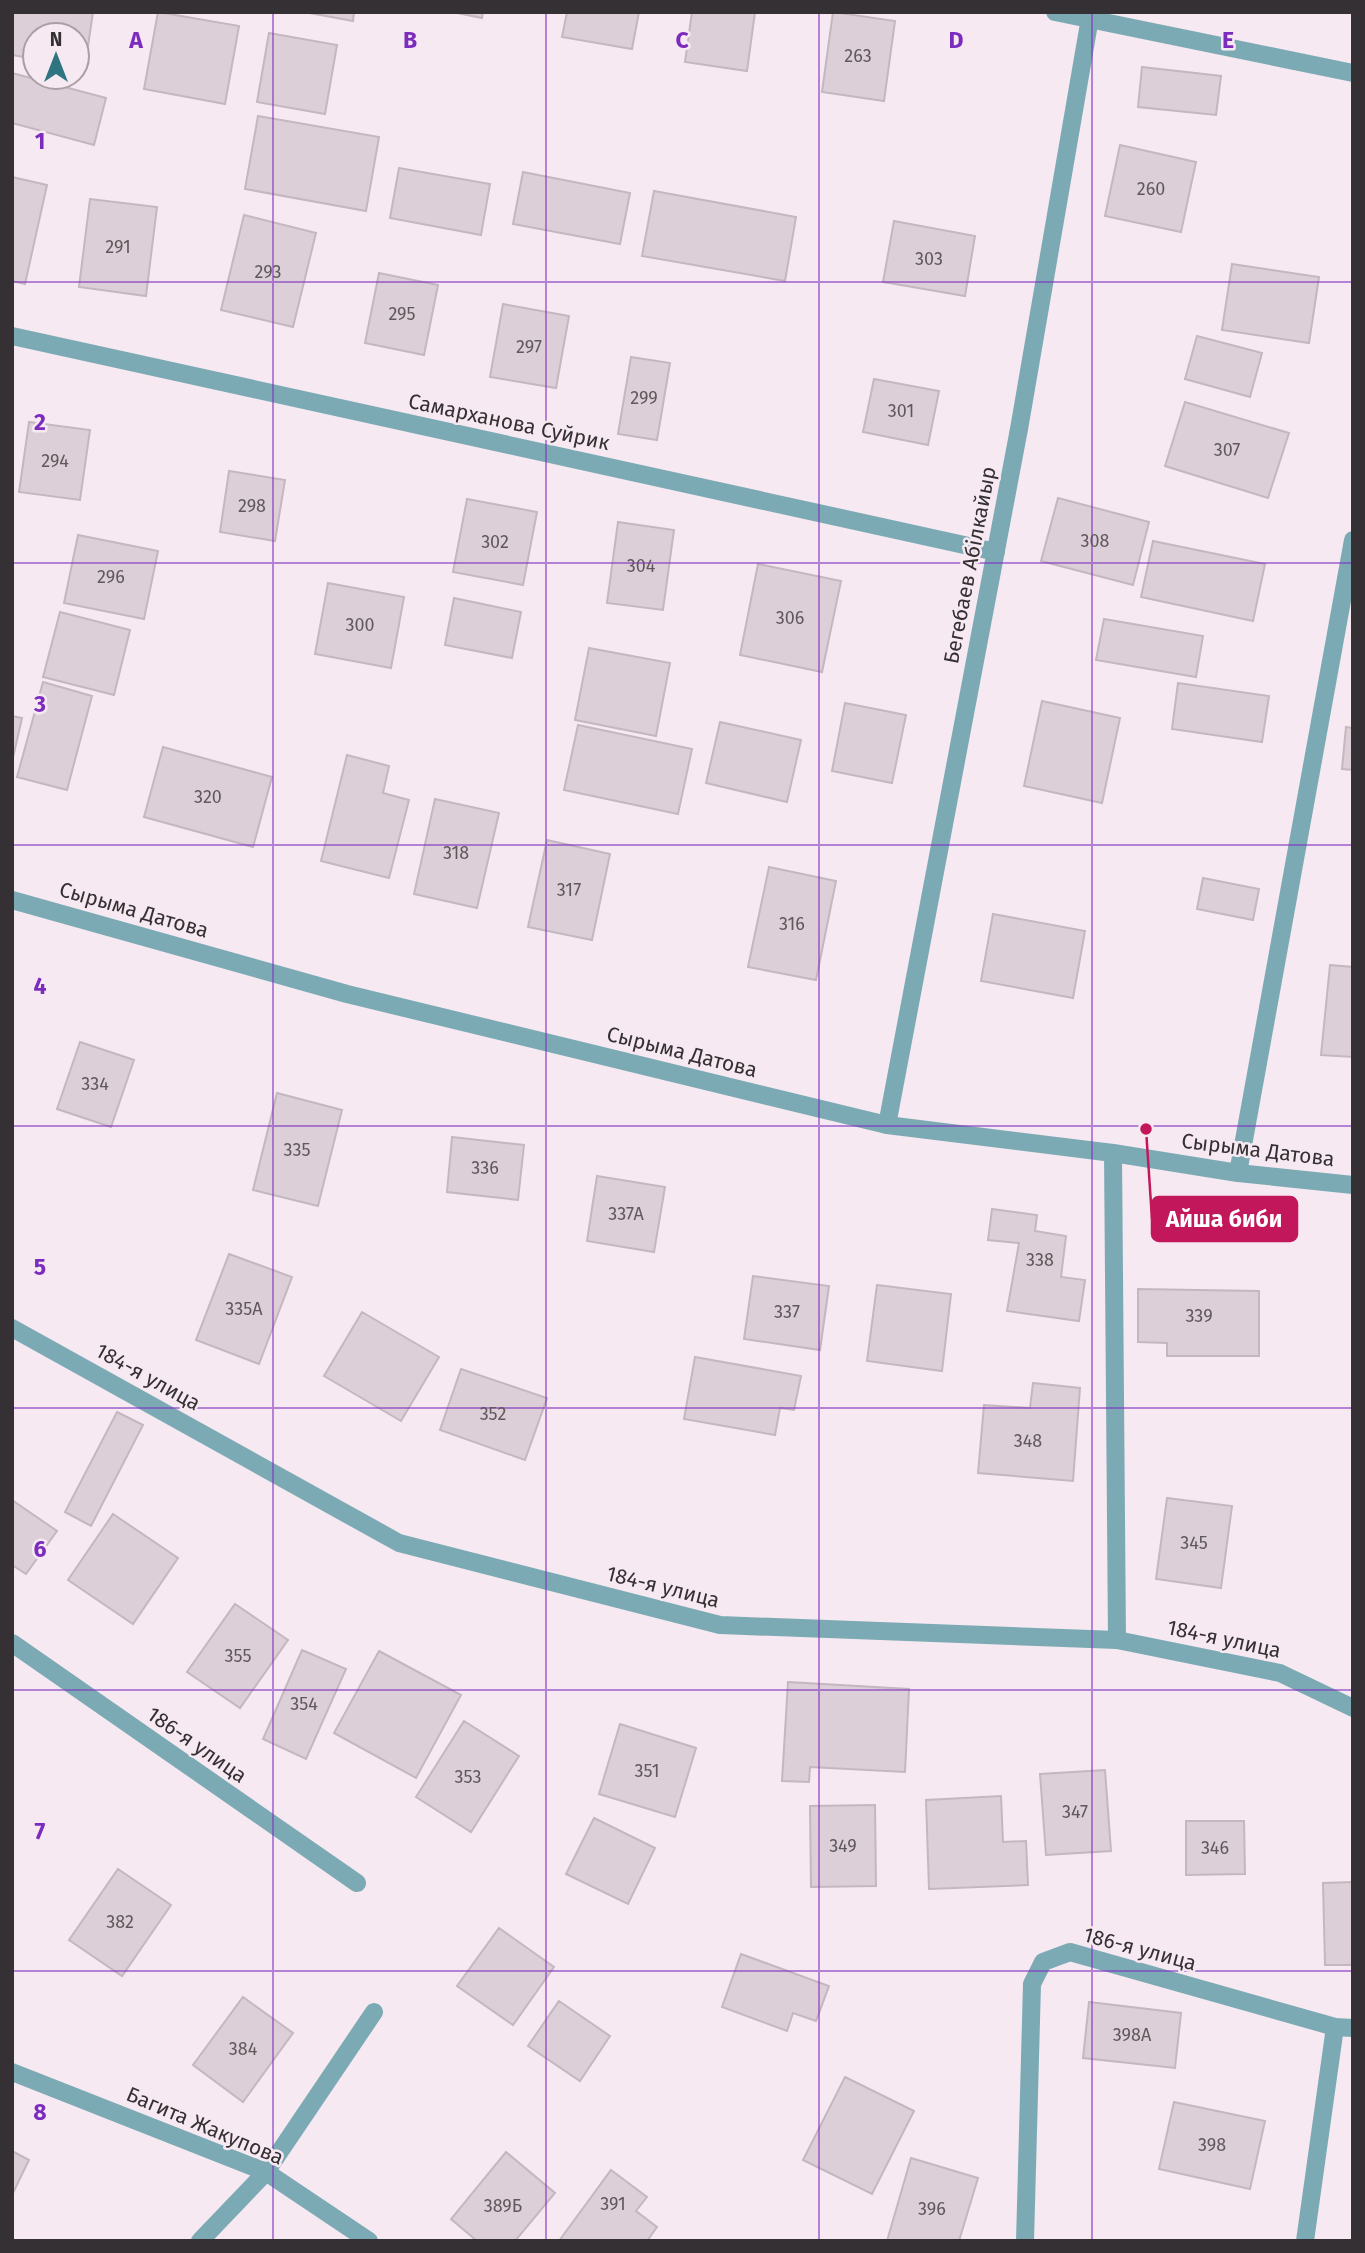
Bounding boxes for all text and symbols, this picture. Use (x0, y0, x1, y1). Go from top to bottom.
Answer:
north arrow (21, 21, 91, 91)
text: A (128, 26, 143, 54)
text: B (403, 26, 417, 54)
text: C (675, 26, 689, 54)
text: D (949, 26, 964, 54)
text: E (1222, 26, 1234, 54)
text: N (50, 28, 62, 51)
house number: 263 (844, 45, 872, 67)
text: 1 (35, 127, 45, 155)
house number: 260 (1137, 178, 1165, 200)
house number: 291 (105, 236, 131, 258)
house number: 303 (915, 248, 943, 270)
house number: 293 (255, 261, 281, 283)
house number: 295 (388, 303, 416, 325)
house number: 297 (516, 336, 542, 358)
house number: 299 (630, 387, 658, 409)
street label: Самарханова Суйрик (406, 388, 612, 456)
house number: 301 (888, 400, 914, 422)
text: 2 (34, 408, 46, 436)
house number: 307 (1214, 439, 1240, 461)
house number: 294 (41, 450, 69, 472)
street label: Бегебаев Абілкайыр (938, 464, 1002, 666)
house number: 298 (238, 495, 266, 517)
house number: 308 (1081, 530, 1110, 552)
house number: 302 (481, 531, 509, 553)
house number: 304 (627, 555, 656, 577)
house number: 296 (97, 566, 125, 588)
house number: 306 (776, 607, 804, 629)
house number: 300 (345, 614, 375, 636)
text: 3 (33, 690, 46, 718)
house number: 320 (194, 786, 222, 808)
house number: 318 (443, 842, 469, 864)
street label: Сырыма Датова (56, 876, 212, 944)
house number: 317 (557, 879, 581, 901)
house number: 316 (779, 913, 805, 935)
text: 4 (34, 972, 47, 1000)
street label: Сырыма Датова (604, 1021, 760, 1083)
house number: 334 (81, 1073, 109, 1095)
street label: Сырыма Датова (1180, 1128, 1336, 1172)
house number: 335 (284, 1139, 310, 1161)
house number: 336 (471, 1157, 499, 1179)
callout: Айша биби (1152, 1197, 1297, 1241)
house number: 337А (608, 1203, 645, 1225)
text: Айша биби (1165, 1205, 1282, 1233)
house number: 338 (1026, 1249, 1054, 1271)
text: 5 (34, 1253, 46, 1281)
house number: 335А (225, 1298, 263, 1320)
house number: 337 (774, 1301, 800, 1323)
house number: 339 (1185, 1305, 1213, 1327)
street label: 184-я улица (91, 1338, 205, 1416)
house number: 352 (480, 1403, 506, 1425)
house number: 348 (1014, 1430, 1042, 1452)
house number: 345 (1180, 1532, 1208, 1554)
text: 6 (34, 1535, 47, 1563)
street label: 184-я улица (604, 1560, 722, 1614)
street label: 184-я улица (1165, 1614, 1283, 1664)
house number: 355 (225, 1645, 251, 1667)
house number: 354 (290, 1693, 318, 1715)
street label: 186-я улица (142, 1701, 252, 1789)
house number: 351 (635, 1760, 659, 1782)
house number: 353 (455, 1766, 481, 1788)
house number: 347 (1062, 1801, 1088, 1823)
text: 7 (35, 1817, 46, 1845)
house number: 349 (829, 1835, 857, 1857)
house number: 346 (1201, 1837, 1229, 1859)
house number: 382 (106, 1911, 134, 1933)
street label: 186-я улица (1081, 1921, 1199, 1977)
house number: 398А (1113, 2024, 1152, 2046)
house number: 384 (229, 2038, 258, 2060)
street label: Багита Жакупова (122, 2081, 288, 2171)
text: 8 (33, 2098, 47, 2126)
house number: 398 (1198, 2134, 1226, 2156)
house number: 391 (600, 2193, 626, 2215)
house number: 389Б (484, 2195, 522, 2217)
house number: 396 (918, 2198, 946, 2220)

